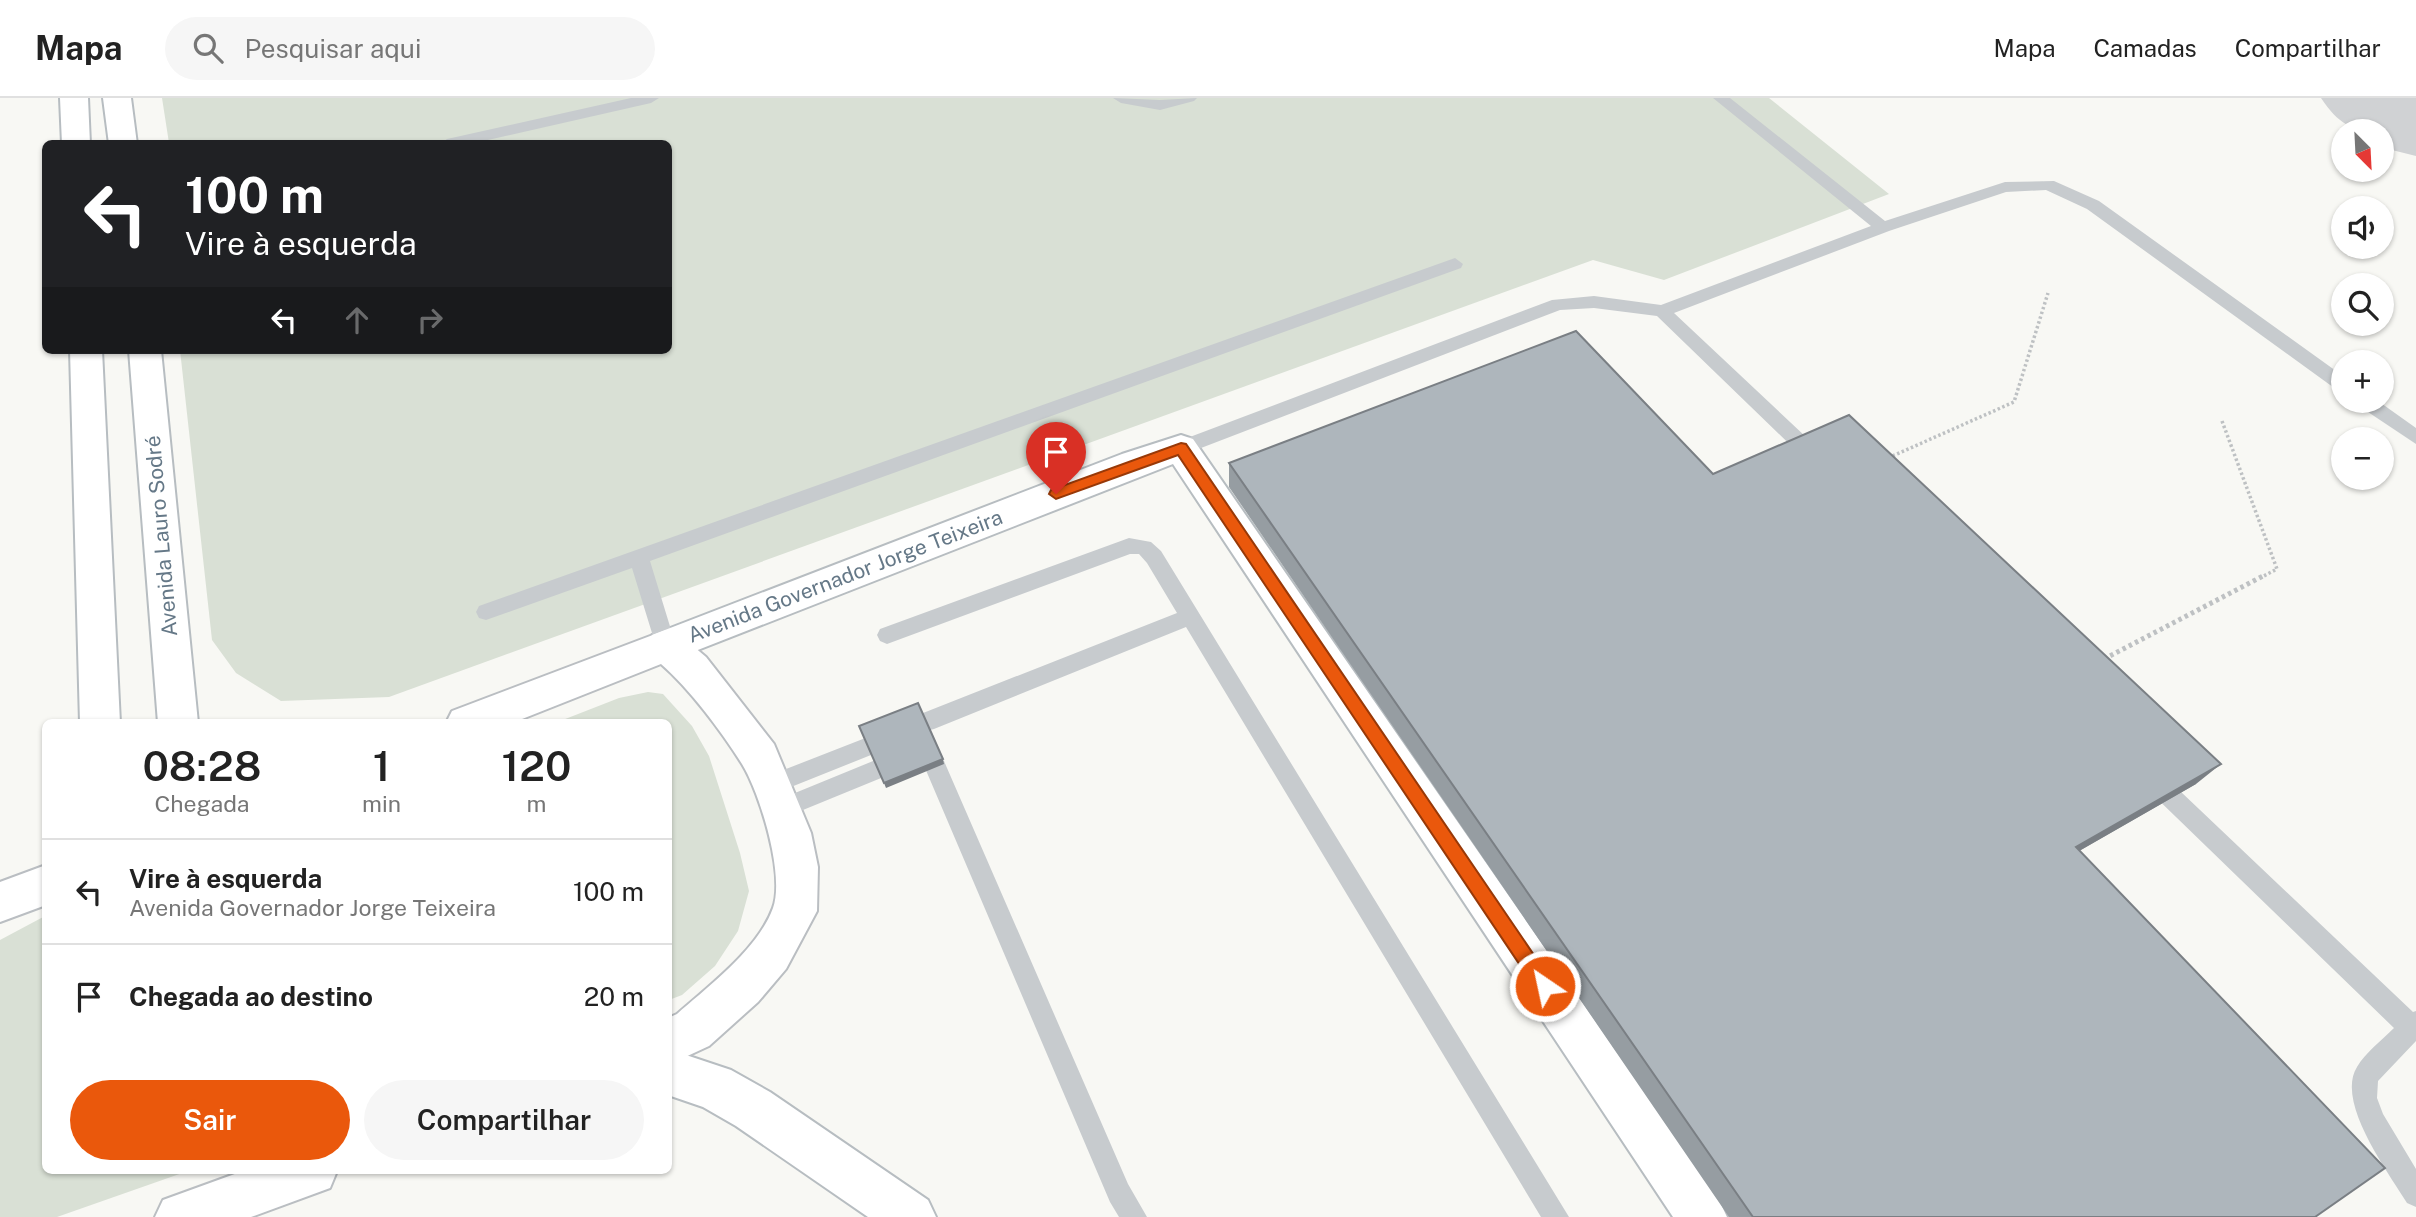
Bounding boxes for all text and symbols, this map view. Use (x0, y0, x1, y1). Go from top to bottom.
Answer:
search box (165, 17, 655, 80)
text: Mapa (35, 29, 123, 67)
icon: search (189, 29, 227, 67)
text: Pesquisar aqui (245, 33, 421, 64)
text: Mapa (1994, 34, 2055, 62)
text: Camadas (2093, 34, 2197, 62)
text: Compartilhar (2235, 34, 2381, 62)
north arrow (2331, 119, 2394, 182)
map controls (2331, 119, 2394, 490)
text: 100 m (185, 166, 324, 224)
icon: left (70, 168, 161, 259)
button: sound (2331, 196, 2394, 259)
text: Vire à esquerda (185, 225, 417, 262)
button: search (2331, 273, 2394, 336)
icon: left (265, 301, 303, 339)
icon: ahead (338, 301, 376, 339)
icon: right (411, 301, 449, 339)
button: + (2331, 350, 2394, 413)
pin (1026, 422, 1086, 494)
button: − (2331, 427, 2394, 490)
icon: arrive (1037, 433, 1075, 471)
street label: Avenida Lauro Sodré (140, 434, 182, 638)
street label: Avenida Governador Jorge Teixeira (684, 504, 1006, 648)
text: 08:28 (143, 741, 261, 790)
text: 1 (373, 741, 390, 790)
text: 120 (502, 741, 571, 790)
text: Chegada (154, 790, 250, 817)
text: min (362, 790, 401, 817)
text: m (527, 790, 546, 817)
text: Vire à esquerda (129, 863, 322, 894)
icon: left (70, 873, 108, 911)
text: 100 m (573, 876, 644, 907)
text: Avenida Governador Jorge Teixeira (129, 894, 496, 921)
position arrow (1508, 949, 1582, 1023)
icon: arrive (70, 978, 108, 1016)
text: Chegada ao destino (129, 981, 373, 1012)
text: 20 m (584, 981, 644, 1012)
button: Sair (70, 1080, 350, 1160)
button: Compartilhar (364, 1080, 644, 1160)

